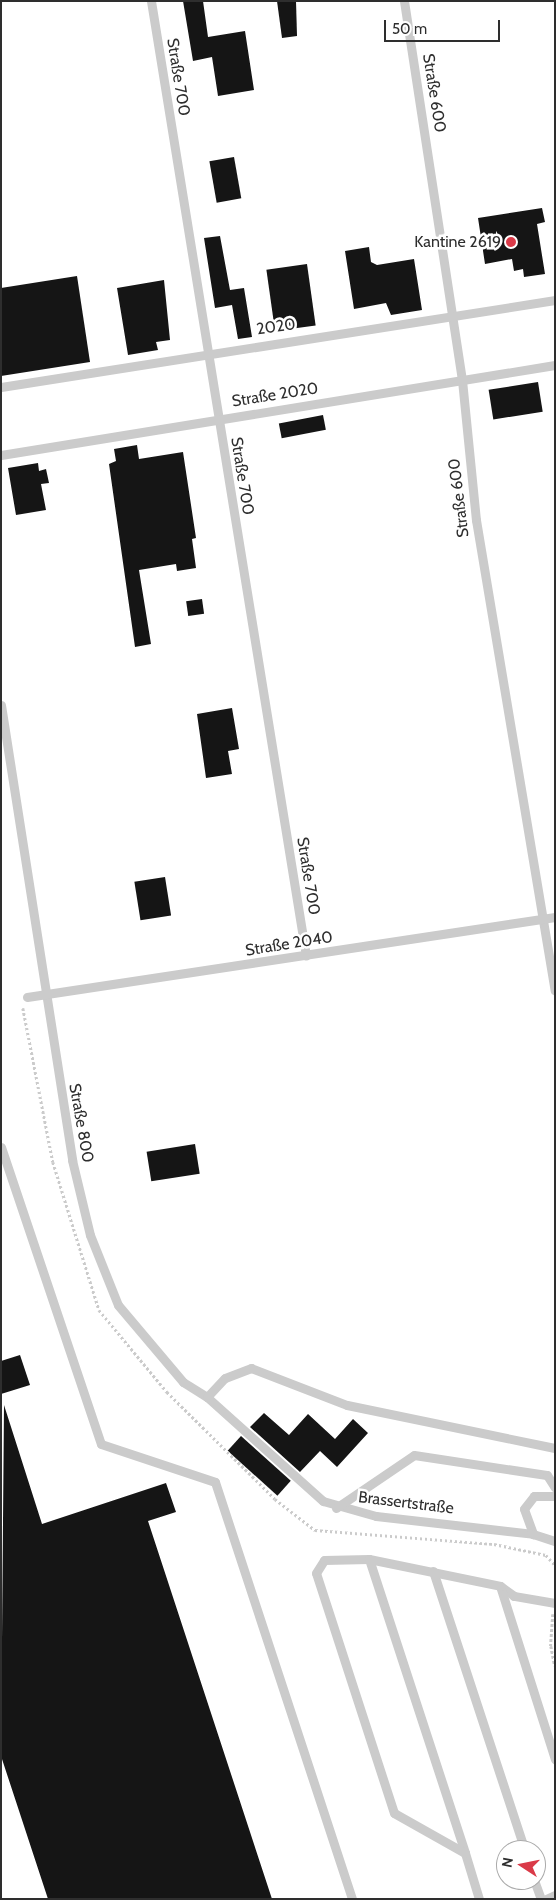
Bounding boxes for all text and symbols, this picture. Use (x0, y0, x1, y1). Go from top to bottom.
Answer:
scale bar (386, 10, 502, 42)
text: 50 m (392, 20, 427, 38)
street label: Straße 700 (162, 37, 194, 117)
street label: Straße 600 (418, 52, 450, 134)
place label: Kantine 2619 (414, 232, 501, 252)
marker: Kantine 2619 (505, 236, 517, 248)
street label: 2020 (255, 315, 297, 339)
street label: Straße 2020 (230, 379, 320, 411)
street label: Straße 700 (226, 436, 258, 516)
street label: Straße 600 (445, 457, 473, 539)
street label: Straße 700 (292, 836, 324, 916)
street label: Straße 2040 (244, 928, 334, 960)
street label: Straße 800 (65, 1082, 97, 1164)
street label: Brassertstraße (357, 1488, 455, 1518)
north arrow (496, 1840, 546, 1890)
text: N (497, 1856, 517, 1869)

